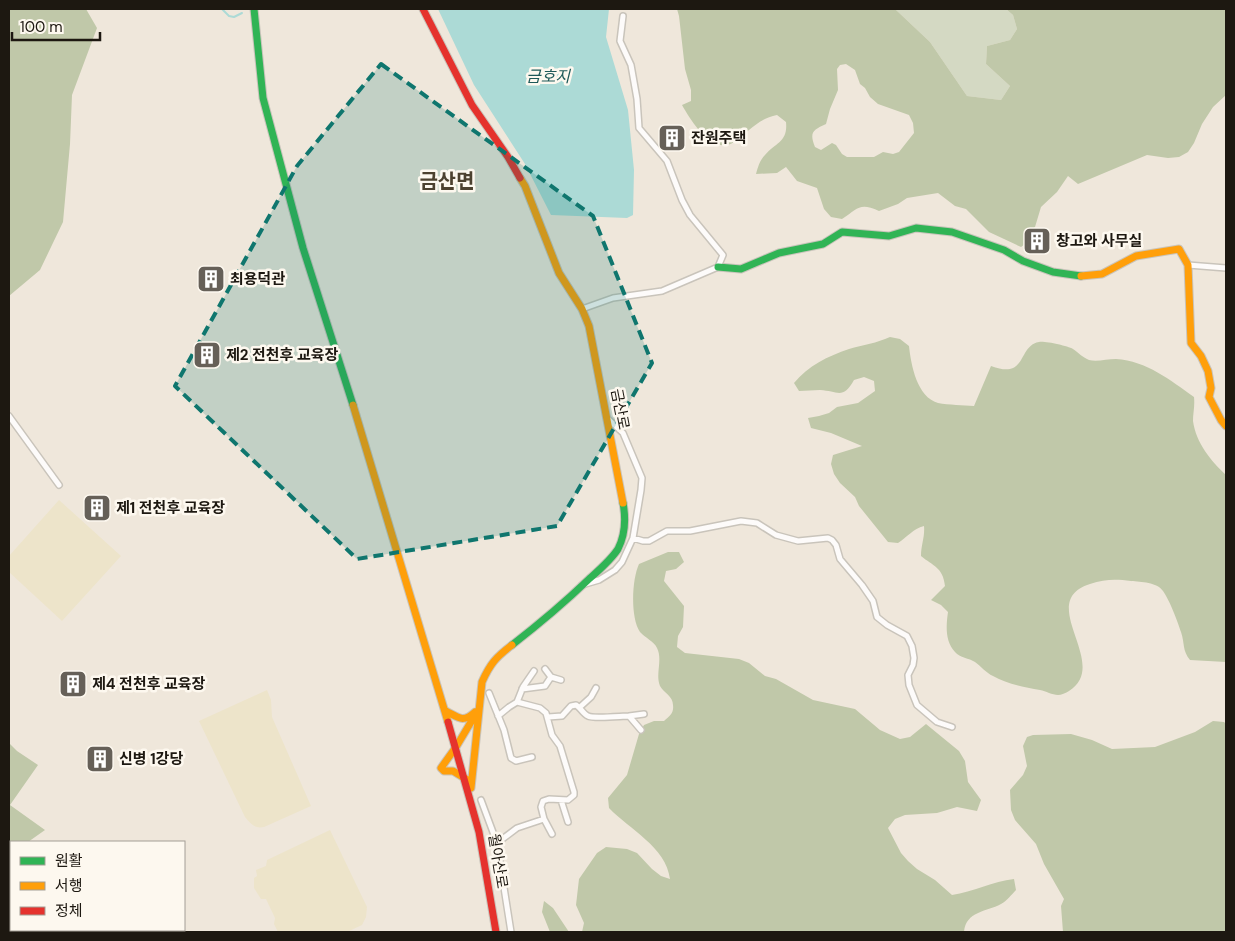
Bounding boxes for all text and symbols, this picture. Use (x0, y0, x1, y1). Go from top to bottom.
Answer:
scale bar (12, 10, 100, 42)
text: 100 m (20, 17, 63, 37)
water label: 금호지 (526, 66, 571, 87)
building icon: 잔원주택 (657, 123, 687, 153)
place label: 잔원주택 (691, 128, 746, 148)
district label: 금산면 (419, 168, 475, 194)
building icon: 창고와 사무실 (1022, 226, 1052, 256)
place label: 창고와 사무실 (1056, 231, 1142, 251)
building icon: 최용덕관 (196, 264, 226, 294)
place label: 최용덕관 (230, 269, 285, 289)
building icon: 제2 전천후 교육장 (192, 340, 222, 370)
place label: 제2 전천후 교육장 (226, 345, 339, 365)
street label: 금산로 (606, 387, 634, 431)
building icon: 제1 전천후 교육장 (82, 493, 112, 523)
place label: 제1 전천후 교육장 (116, 498, 225, 518)
building icon: 제4 전천후 교육장 (58, 669, 88, 699)
place label: 제4 전천후 교육장 (92, 674, 206, 694)
building icon: 신병 1강당 (85, 744, 115, 774)
place label: 신병 1강당 (119, 749, 183, 769)
street label: 월아산로 (484, 832, 512, 890)
legend (10, 841, 185, 931)
text: 원활 (55, 851, 83, 871)
text: 서행 (55, 876, 83, 896)
text: 정체 (55, 901, 83, 921)

